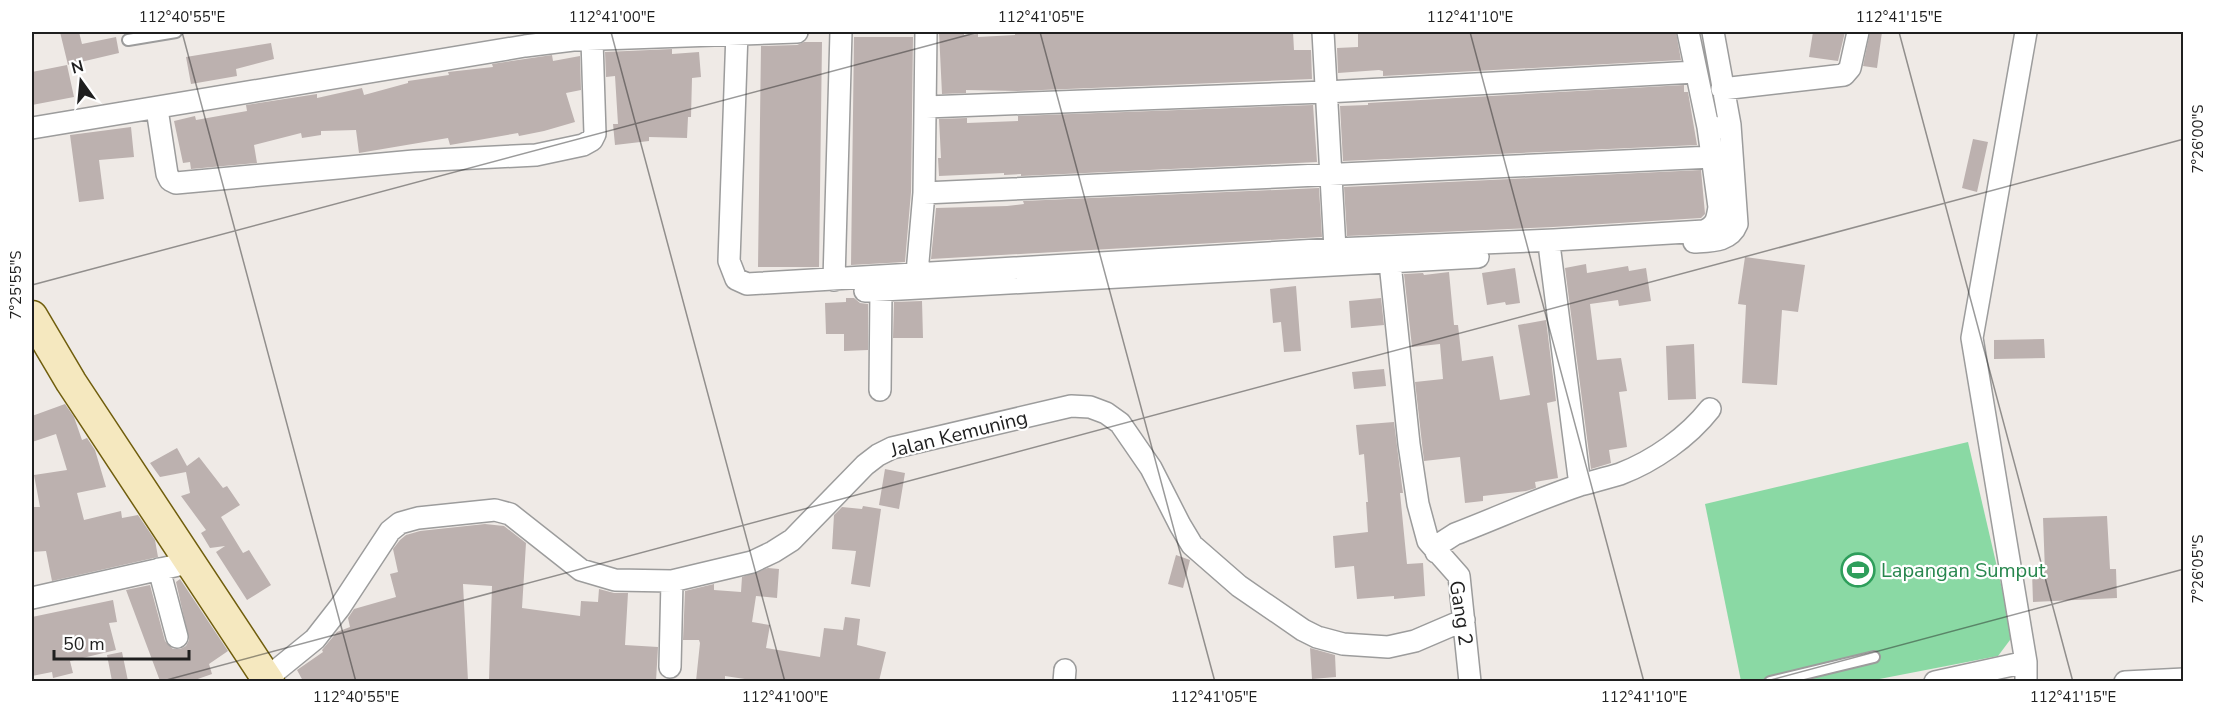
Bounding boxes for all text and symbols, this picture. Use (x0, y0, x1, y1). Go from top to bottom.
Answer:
text: 112°40'55"E (139, 7, 225, 27)
text: 112°41'00"E (569, 7, 655, 27)
text: 112°41'05"E (998, 7, 1084, 27)
text: 112°41'10"E (1427, 7, 1513, 27)
text: 112°41'15"E (1856, 7, 1942, 27)
north arrow (51, 51, 111, 111)
text: N (69, 55, 86, 80)
text: 7°26'00"S (2188, 105, 2208, 173)
text: 7°25'55"S (6, 251, 26, 319)
street label: Jalan Kemuning (887, 404, 1030, 464)
text: 7°26'05"S (2188, 535, 2208, 603)
sports icon: Lapangan Sumput (1840, 552, 1876, 588)
place label: Lapangan Sumput (1881, 557, 2046, 584)
street label: Gang 2 (1443, 579, 1479, 647)
scale bar (54, 623, 189, 661)
text: 50 m (63, 632, 105, 656)
text: 112°40'55"E (313, 687, 399, 707)
text: 112°41'00"E (742, 687, 828, 707)
text: 112°41'05"E (1171, 687, 1257, 707)
text: 112°41'10"E (1601, 687, 1687, 707)
text: 112°41'15"E (2030, 687, 2116, 707)

